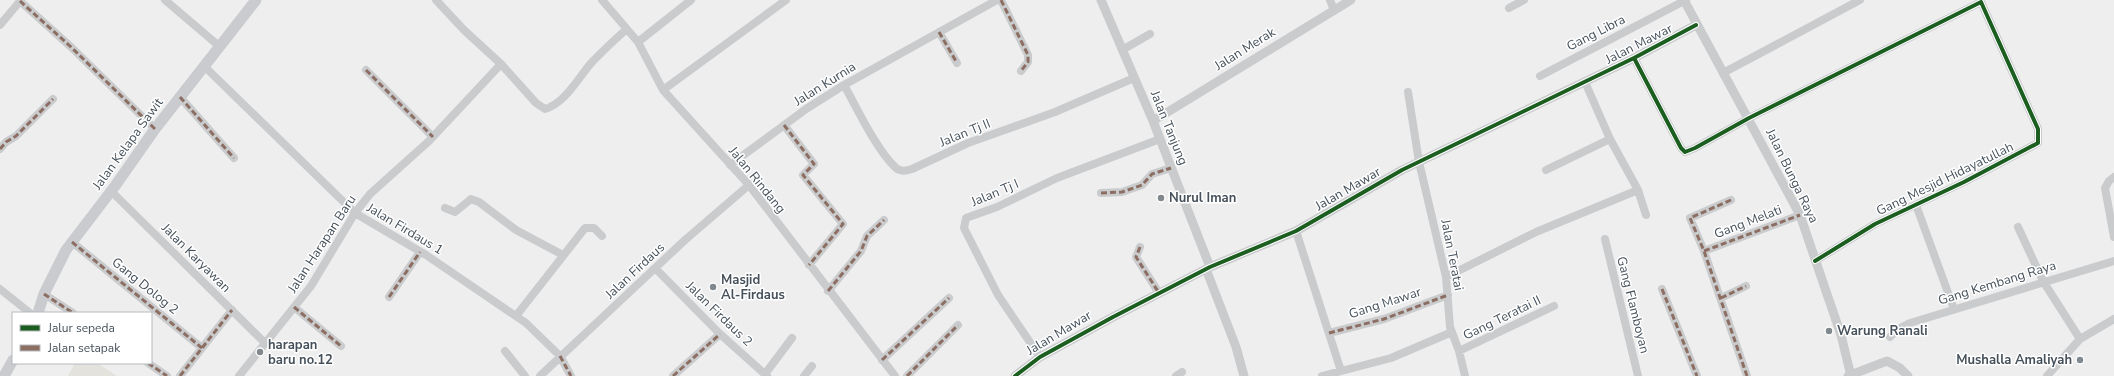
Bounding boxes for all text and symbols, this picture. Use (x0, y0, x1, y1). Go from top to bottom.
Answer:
street label: Gang Libra (1563, 10, 1629, 56)
street label: Jalan Mawar (1602, 19, 1676, 69)
street label: Jalan Merak (1210, 23, 1279, 75)
street label: Jalan Kurnia (790, 58, 859, 111)
street label: Jalan Tanjung (1145, 87, 1192, 168)
street label: Jalan Kelapa Sawit (88, 94, 168, 194)
street label: Jalan Tj II (936, 115, 993, 152)
street label: Jalan Bunga Raya (1761, 125, 1823, 226)
street label: Gang Mesjid Hidayatullah (1873, 138, 2017, 220)
street label: Jalan Rindang (724, 142, 790, 217)
street label: Jalan Mawar (1311, 163, 1384, 216)
street label: Jalan Tj I (967, 175, 1022, 211)
place label: Nurul Iman (1169, 189, 1236, 207)
street label: Jalan Harapan Baru (283, 191, 360, 297)
marker: Nurul Iman (1156, 193, 1166, 203)
street label: Jalan Firdaus 1 (362, 199, 447, 259)
street label: Gang Melati (1712, 201, 1784, 243)
street label: Jalan Teratai (1436, 217, 1468, 292)
street label: Jalan Karyawan (157, 219, 235, 297)
street label: Jalan Firdaus (601, 239, 669, 304)
street label: Gang Dolog 2 (108, 253, 182, 319)
street label: Gang Flamboyan (1612, 255, 1654, 355)
street label: Gang Kembang Raya (1936, 256, 2058, 310)
place label: Masjid Al-Firdaus (721, 271, 785, 304)
street label: Jalan Firdaus 2 (681, 277, 756, 350)
marker: Masjid Al-Firdaus (708, 282, 718, 292)
street label: Gang Mawar (1347, 283, 1424, 323)
street label: Gang Teratai II (1460, 291, 1544, 345)
street label: Jalan Mawar (1022, 306, 1095, 360)
legend (12, 312, 152, 364)
text: Jalur sepeda (47, 320, 115, 336)
place label: Warung Ranali (1837, 322, 1928, 340)
marker: Warung Ranali (1824, 326, 1834, 336)
place label: harapan baru no.12 (268, 336, 333, 369)
text: Jalan setapak (47, 340, 121, 356)
marker: harapan baru no.12 (255, 347, 265, 357)
place label: Mushalla Amaliyah (1956, 351, 2072, 369)
marker: Mushalla Amaliyah (2075, 355, 2085, 365)

